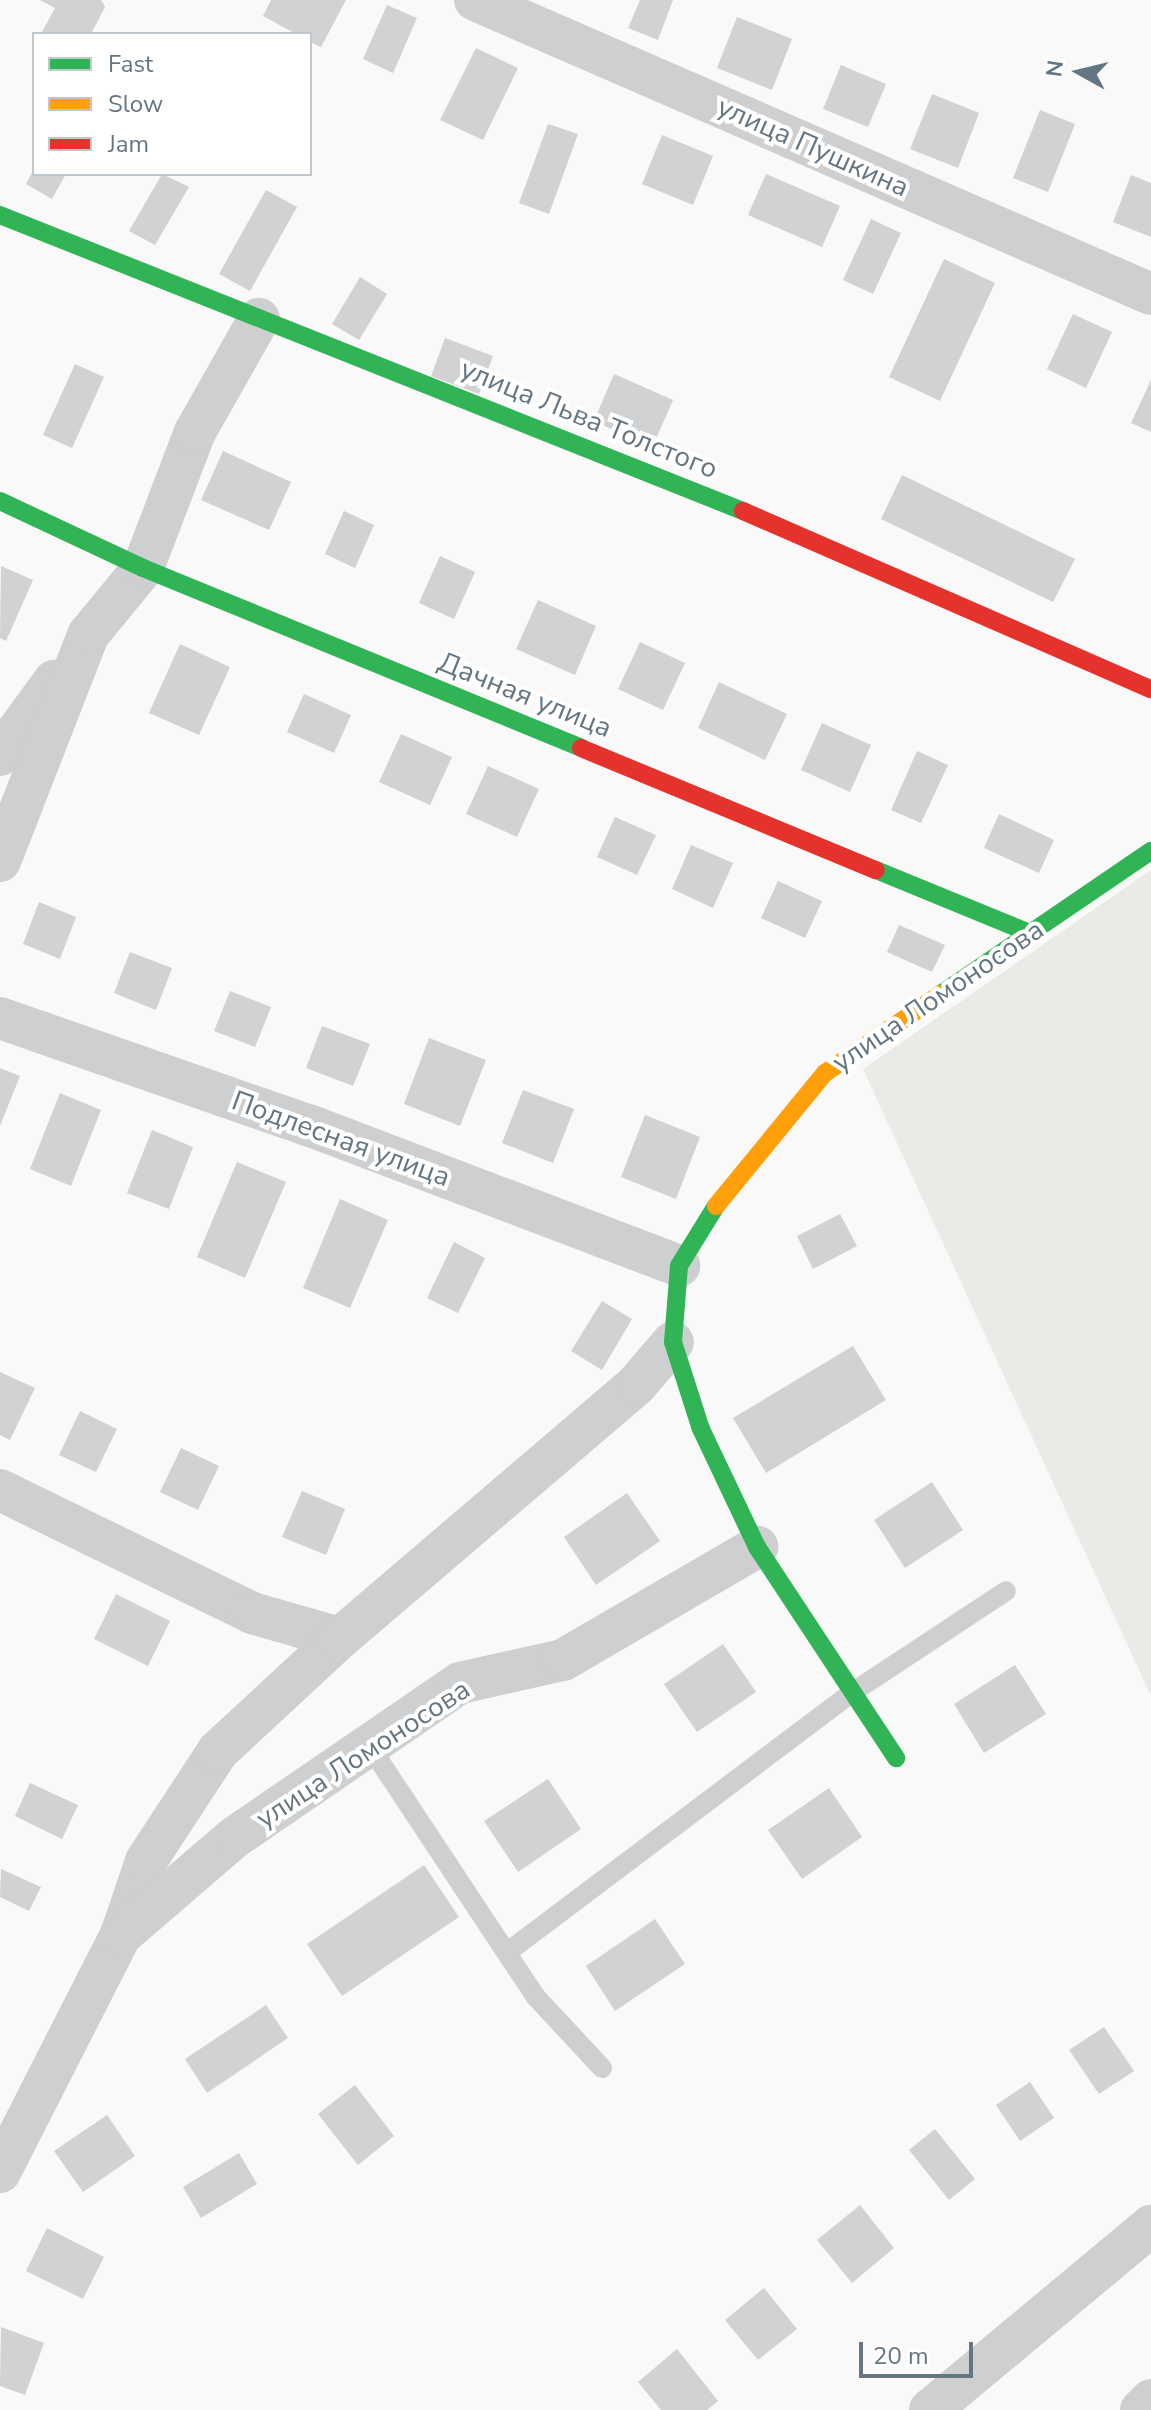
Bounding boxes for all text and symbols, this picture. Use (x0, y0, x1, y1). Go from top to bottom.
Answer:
legend (32, 32, 312, 176)
north arrow (1039, 32, 1119, 112)
text: Fast (108, 48, 153, 80)
text: N (1039, 58, 1071, 79)
text: Slow (108, 88, 163, 120)
street label: улица Пушкина (712, 90, 914, 204)
text: Jam (108, 128, 149, 160)
street label: улица Льва Толстого (455, 352, 723, 486)
street label: Дачная улица (433, 645, 617, 745)
street label: улица Ломоносова (826, 913, 1050, 1079)
street label: Подлесная улица (227, 1084, 455, 1194)
street label: улица Ломоносова (250, 1672, 476, 1836)
scale bar (863, 2326, 977, 2376)
text: 20 m (873, 2340, 929, 2372)

